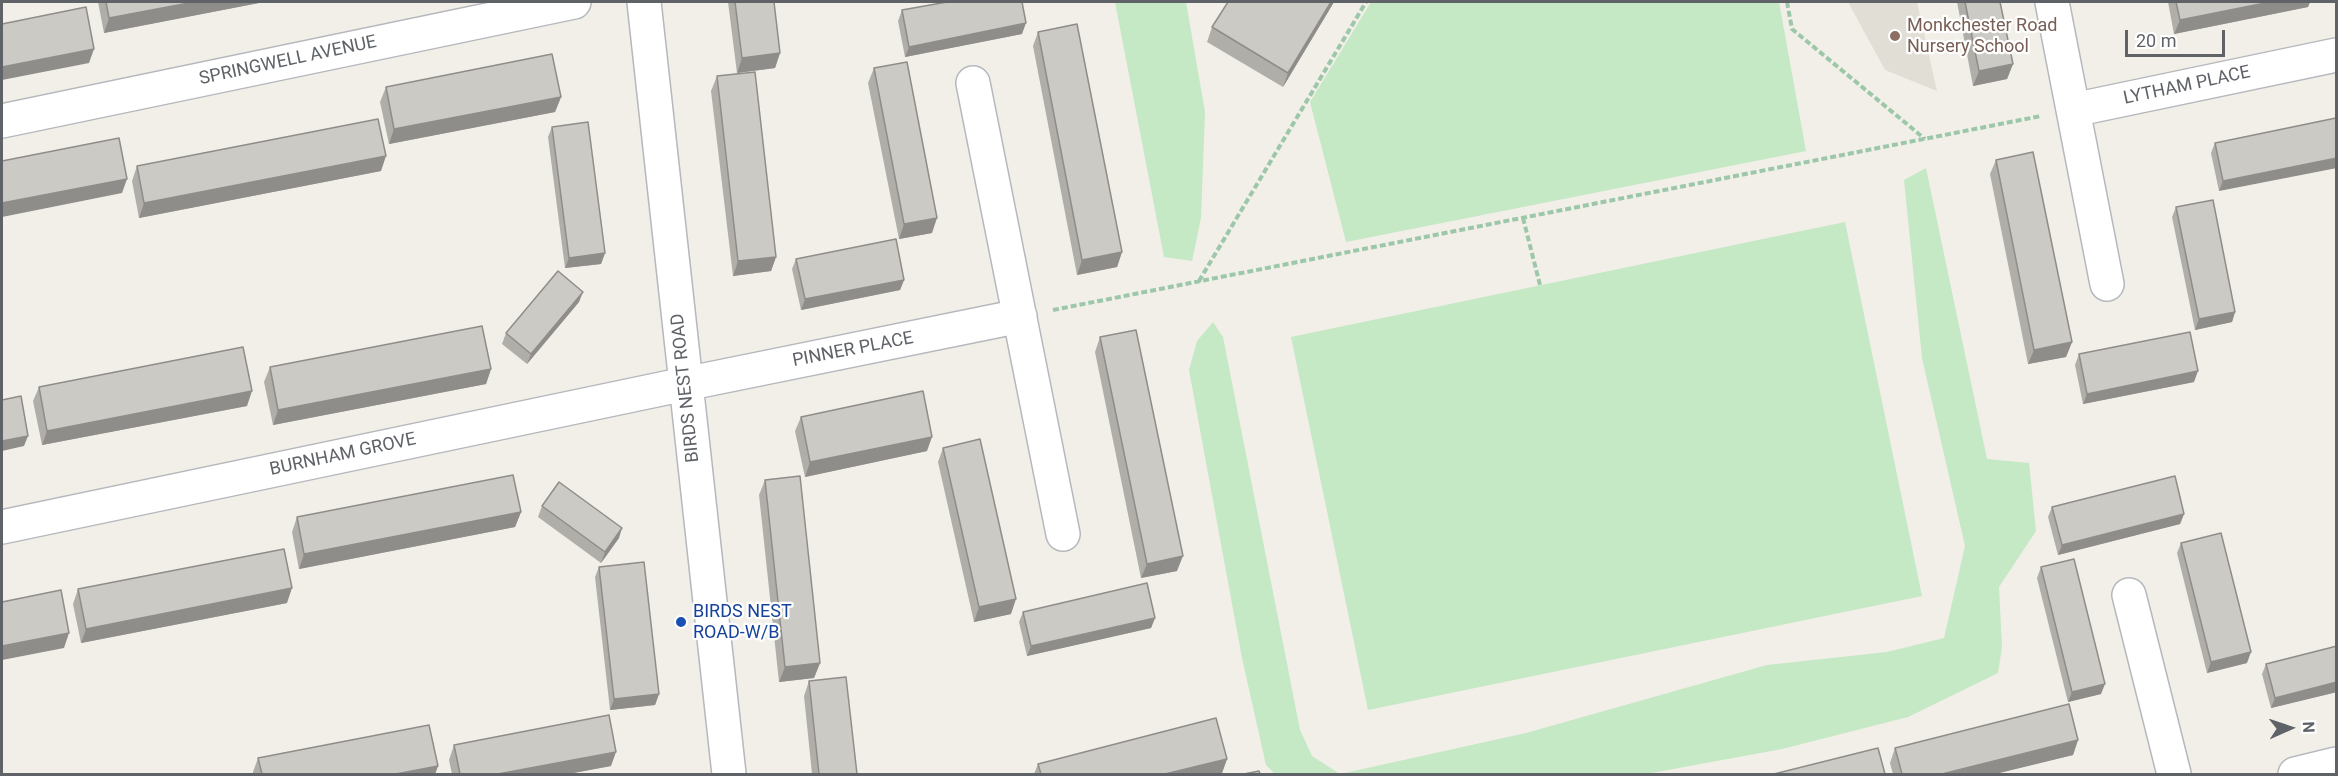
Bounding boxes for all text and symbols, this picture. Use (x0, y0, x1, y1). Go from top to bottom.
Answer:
place label: Monkchester Road Nursery School (1907, 15, 2057, 57)
scale bar (2128, 18, 2228, 56)
marker: Monkchester Road Nursery School (1888, 29, 1902, 43)
text: 20 m (2136, 30, 2176, 51)
street label: SPRINGWELL AVENUE (197, 32, 379, 90)
street label: LYTHAM PLACE (2122, 62, 2252, 110)
street label: BIRDS NEST ROAD (667, 312, 705, 464)
street label: PINNER PLACE (791, 328, 915, 372)
street label: BURNHAM GROVE (268, 429, 418, 481)
place label: BIRDS NEST ROAD-W/B (693, 601, 792, 644)
marker: BIRDS NEST ROAD-W/B (674, 615, 688, 629)
north arrow (2260, 698, 2320, 758)
text: N (2299, 721, 2318, 733)

